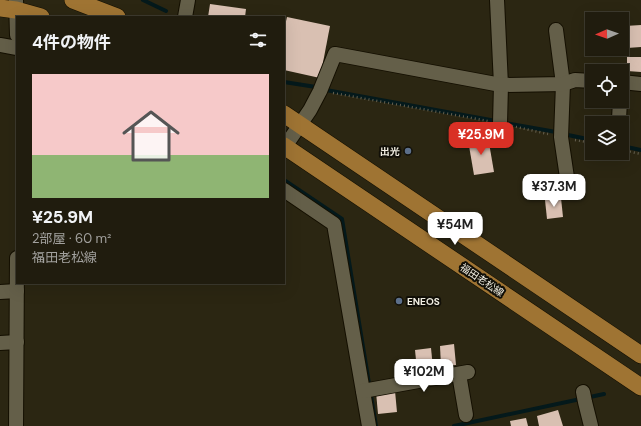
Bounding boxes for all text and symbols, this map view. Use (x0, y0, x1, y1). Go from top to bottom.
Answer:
north arrow (585, 12, 629, 56)
map controls (585, 12, 629, 160)
icon: filters (247, 29, 269, 51)
text: 4件の物件 (32, 31, 111, 53)
button: locate (585, 64, 629, 108)
icon: home (115, 100, 187, 172)
button: layers (585, 116, 629, 160)
pin: ¥25.9M (448, 122, 514, 156)
text: ¥25.9M (458, 126, 504, 143)
place label: 出光 (380, 145, 400, 158)
marker: 出光 (403, 146, 413, 156)
pin: ¥37.3M (521, 174, 587, 208)
text: ¥37.3M (531, 178, 577, 195)
text: ¥25.9M (32, 206, 93, 228)
pin: ¥54M (431, 212, 479, 246)
text: ¥54M (437, 216, 473, 233)
text: 2部屋 · 60 m² (32, 230, 111, 247)
text: 福田老松線 (32, 249, 97, 266)
street label: 福田老松線 (458, 261, 506, 299)
place label: ENEOS (407, 295, 440, 308)
marker: ENEOS (394, 296, 404, 306)
pin: ¥102M (396, 359, 452, 393)
text: ¥102M (403, 363, 445, 380)

